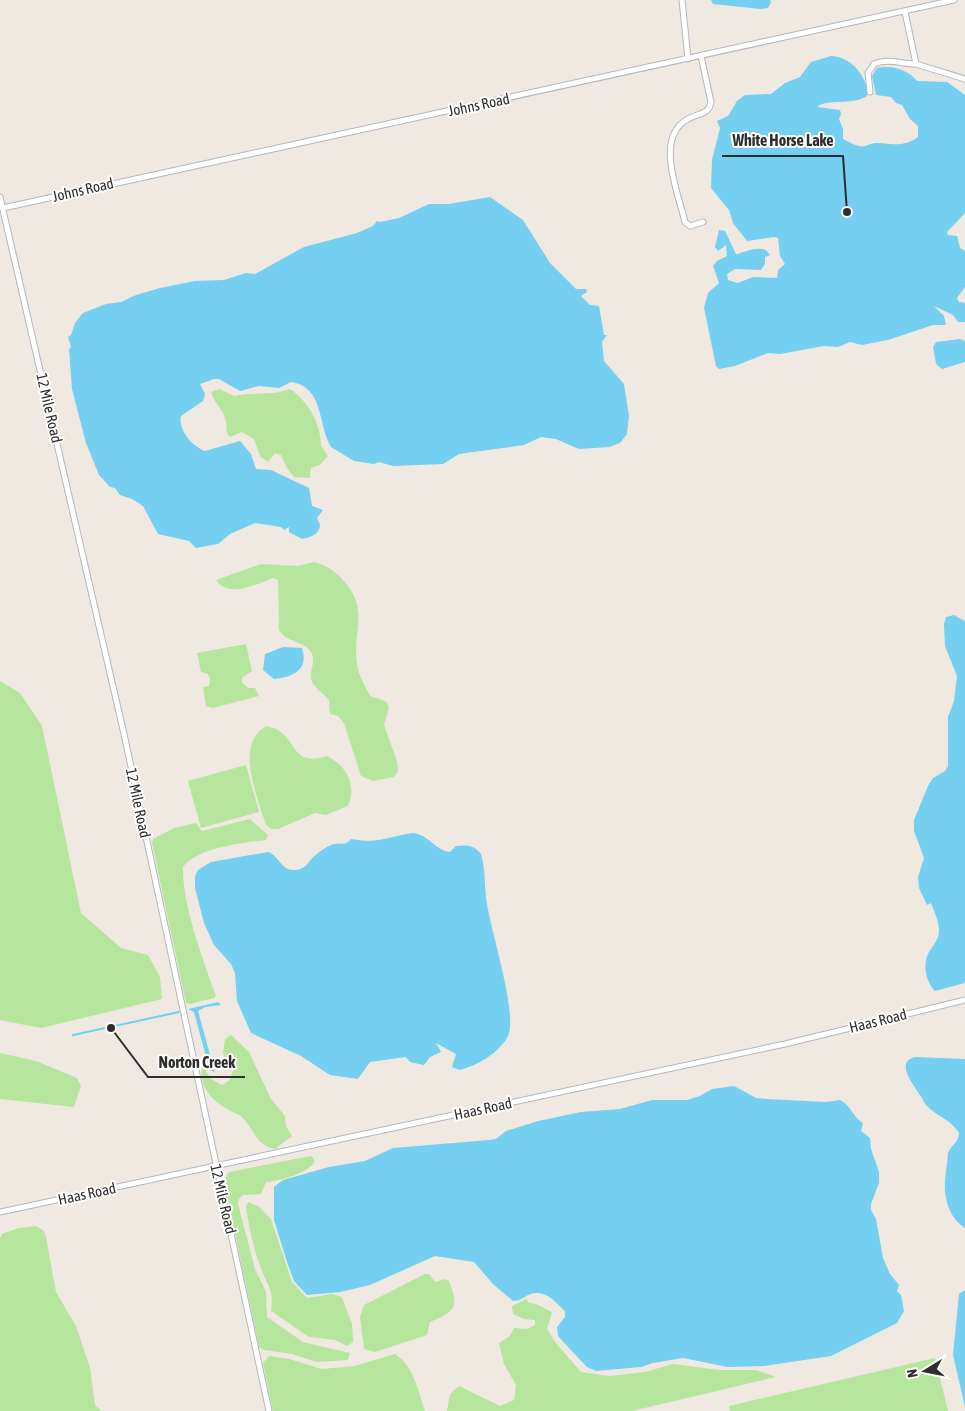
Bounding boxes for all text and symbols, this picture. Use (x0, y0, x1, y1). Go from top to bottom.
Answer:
street label: Johns Road (447, 90, 511, 119)
callout: White Horse Lake (722, 125, 843, 156)
text: White Horse Lake (731, 131, 834, 149)
street label: Johns Road (51, 174, 115, 205)
street label: 12 Mile Road (33, 371, 66, 444)
street label: 12 Mile Road (123, 766, 154, 839)
street label: Haas Road (847, 1005, 908, 1036)
callout: Norton Creek (148, 1046, 245, 1077)
text: Norton Creek (159, 1053, 236, 1071)
street label: Haas Road (452, 1094, 513, 1123)
street label: 12 Mile Road (207, 1162, 240, 1235)
street label: Haas Road (56, 1179, 117, 1208)
north arrow (900, 1346, 950, 1396)
text: N (904, 1368, 921, 1379)

